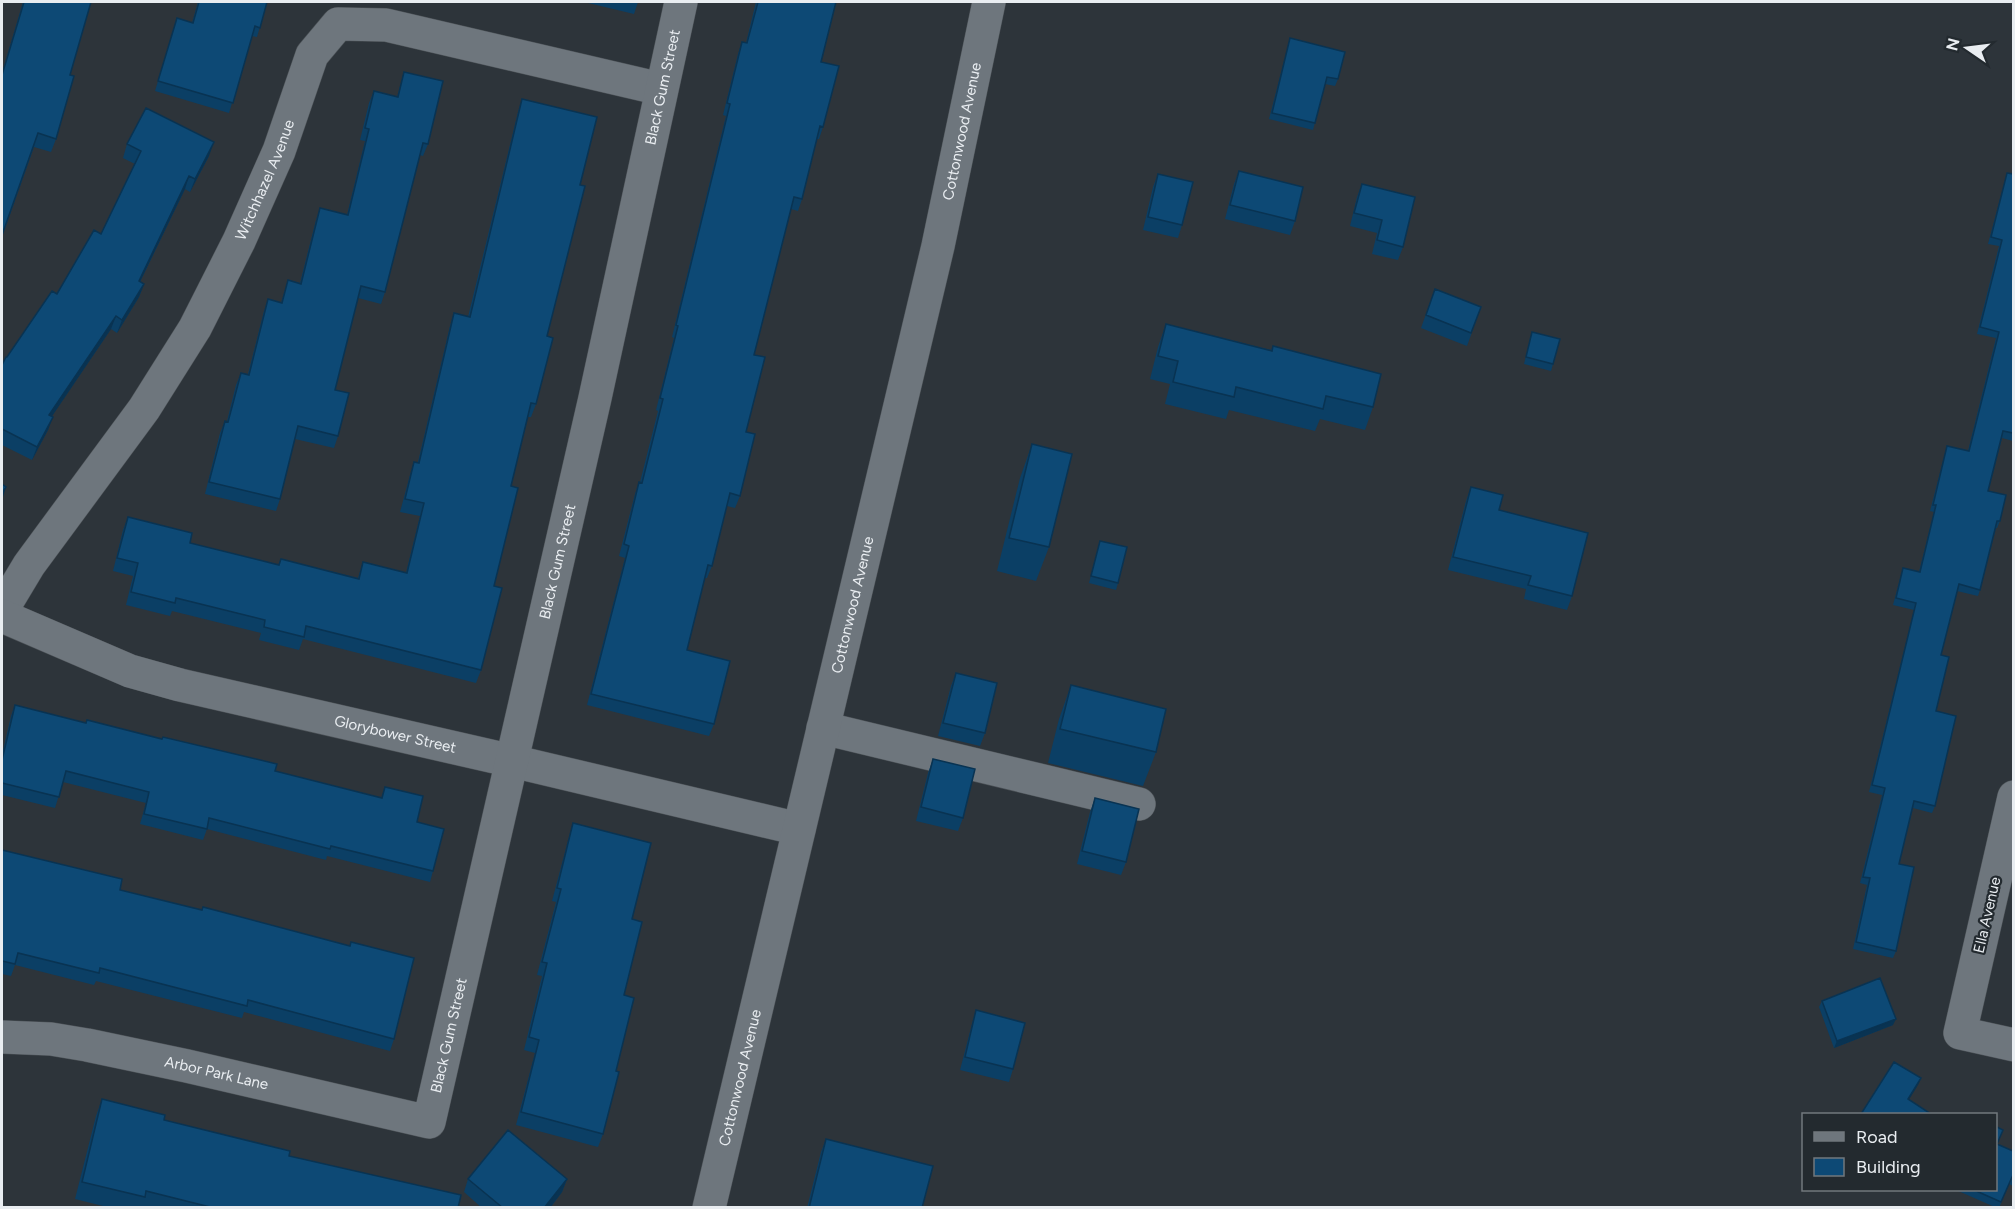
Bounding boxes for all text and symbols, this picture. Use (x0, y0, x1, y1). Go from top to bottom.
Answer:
north arrow (1937, 18, 1997, 78)
street label: Black Gum Street (641, 27, 684, 147)
text: N (1942, 36, 1964, 53)
street label: Cottonwood Avenue (939, 61, 985, 202)
street label: Witchhazel Avenue (231, 117, 298, 243)
street label: Black Gum Street (536, 502, 579, 621)
street label: Cottonwood Avenue (828, 535, 878, 675)
street label: Glorybower Street (333, 712, 458, 757)
street label: Ella Avenue (1970, 875, 2004, 955)
street label: Black Gum Street (427, 976, 471, 1095)
street label: Cottonwood Avenue (715, 1007, 765, 1148)
street label: Arbor Park Lane (163, 1053, 270, 1094)
legend (1802, 1113, 1997, 1191)
text: Road (1856, 1126, 1897, 1148)
text: Building (1856, 1156, 1921, 1178)

